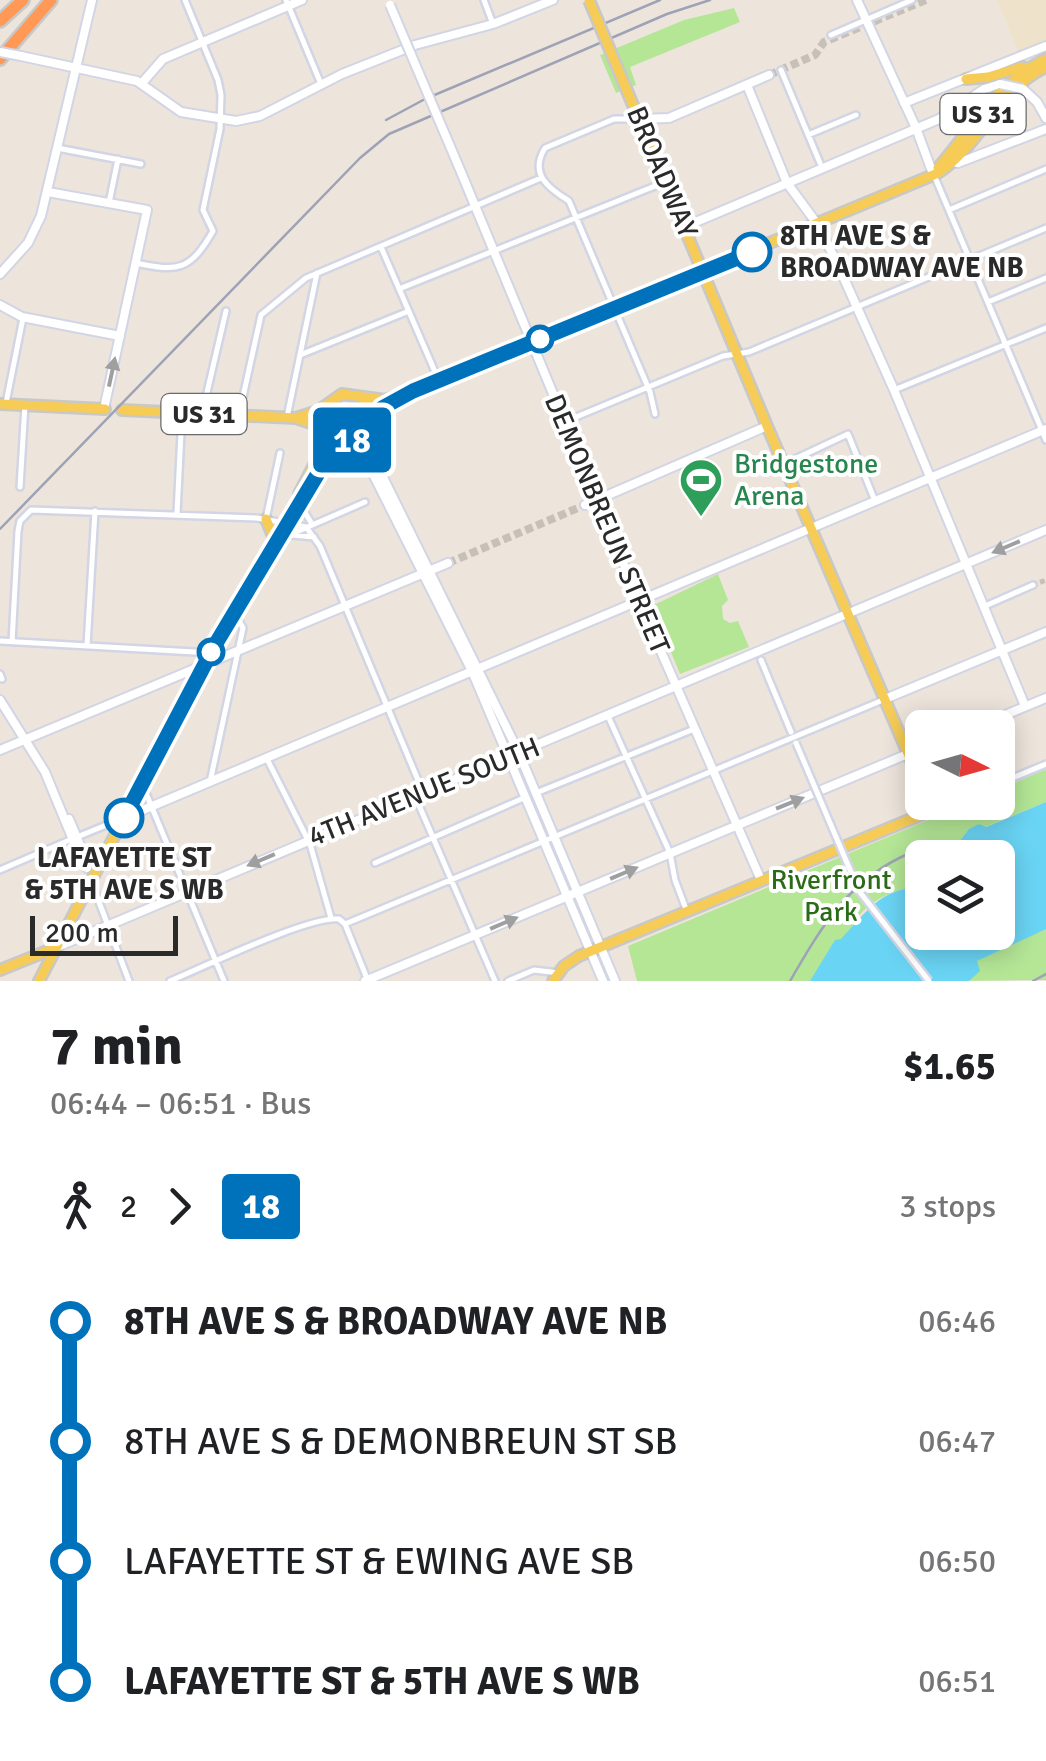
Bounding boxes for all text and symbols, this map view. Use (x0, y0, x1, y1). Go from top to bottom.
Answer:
road number: US 31 (940, 94, 1026, 134)
street label: BROADWAY (619, 101, 705, 243)
place label: 8TH AVE S & BROADWAY AVE NB (780, 219, 1024, 285)
marker: 8TH AVE S & BROADWAY AVE NB (733, 233, 771, 271)
unlabelled marker (527, 326, 553, 352)
one-way arrow (105, 356, 121, 387)
street label: DEMONBREUN STREET (537, 389, 677, 659)
road number: US 31 (162, 394, 246, 434)
line badge: 18 (307, 408, 397, 472)
text: 18 (333, 419, 371, 462)
place label: Bridgestone Arena (734, 447, 878, 513)
sports icon: Bridgestone Arena (678, 457, 724, 518)
one-way arrow (991, 540, 1021, 556)
unlabelled marker (198, 639, 224, 665)
north arrow (905, 710, 1015, 820)
map controls (905, 710, 1015, 950)
street label: 4TH AVENUE SOUTH (303, 730, 545, 854)
one-way arrow (775, 795, 805, 811)
marker: LAFAYETTE ST & 5TH AVE S WB (105, 799, 143, 837)
button: layers (905, 840, 1015, 950)
place label: LAFAYETTE ST & 5TH AVE S WB (24, 841, 224, 907)
one-way arrow (246, 852, 275, 868)
park label: Riverfront Park (771, 863, 892, 929)
one-way arrow (609, 864, 639, 880)
scale bar (30, 911, 178, 956)
one-way arrow (489, 915, 519, 931)
text: 200 m (45, 916, 119, 950)
text: 7 min (50, 1012, 183, 1080)
text: $1.65 (903, 1043, 996, 1090)
text: 06:44 – 06:51 · Bus (50, 1084, 311, 1123)
icon: walk (50, 1179, 105, 1234)
icon: forward (152, 1179, 207, 1234)
text: 18 (242, 1185, 280, 1228)
text: 2 (120, 1187, 137, 1226)
text: 3 stops (899, 1187, 996, 1226)
text: 8TH AVE S & BROADWAY AVE NB (124, 1298, 667, 1345)
text: 06:46 (918, 1302, 996, 1341)
text: 8TH AVE S & DEMONBREUN ST SB (124, 1418, 678, 1465)
text: 06:47 (918, 1422, 996, 1461)
text: LAFAYETTE ST & EWING AVE SB (124, 1538, 634, 1585)
text: 06:50 (918, 1542, 996, 1581)
text: LAFAYETTE ST & 5TH AVE S WB (124, 1658, 640, 1705)
text: 06:51 (918, 1662, 996, 1701)

